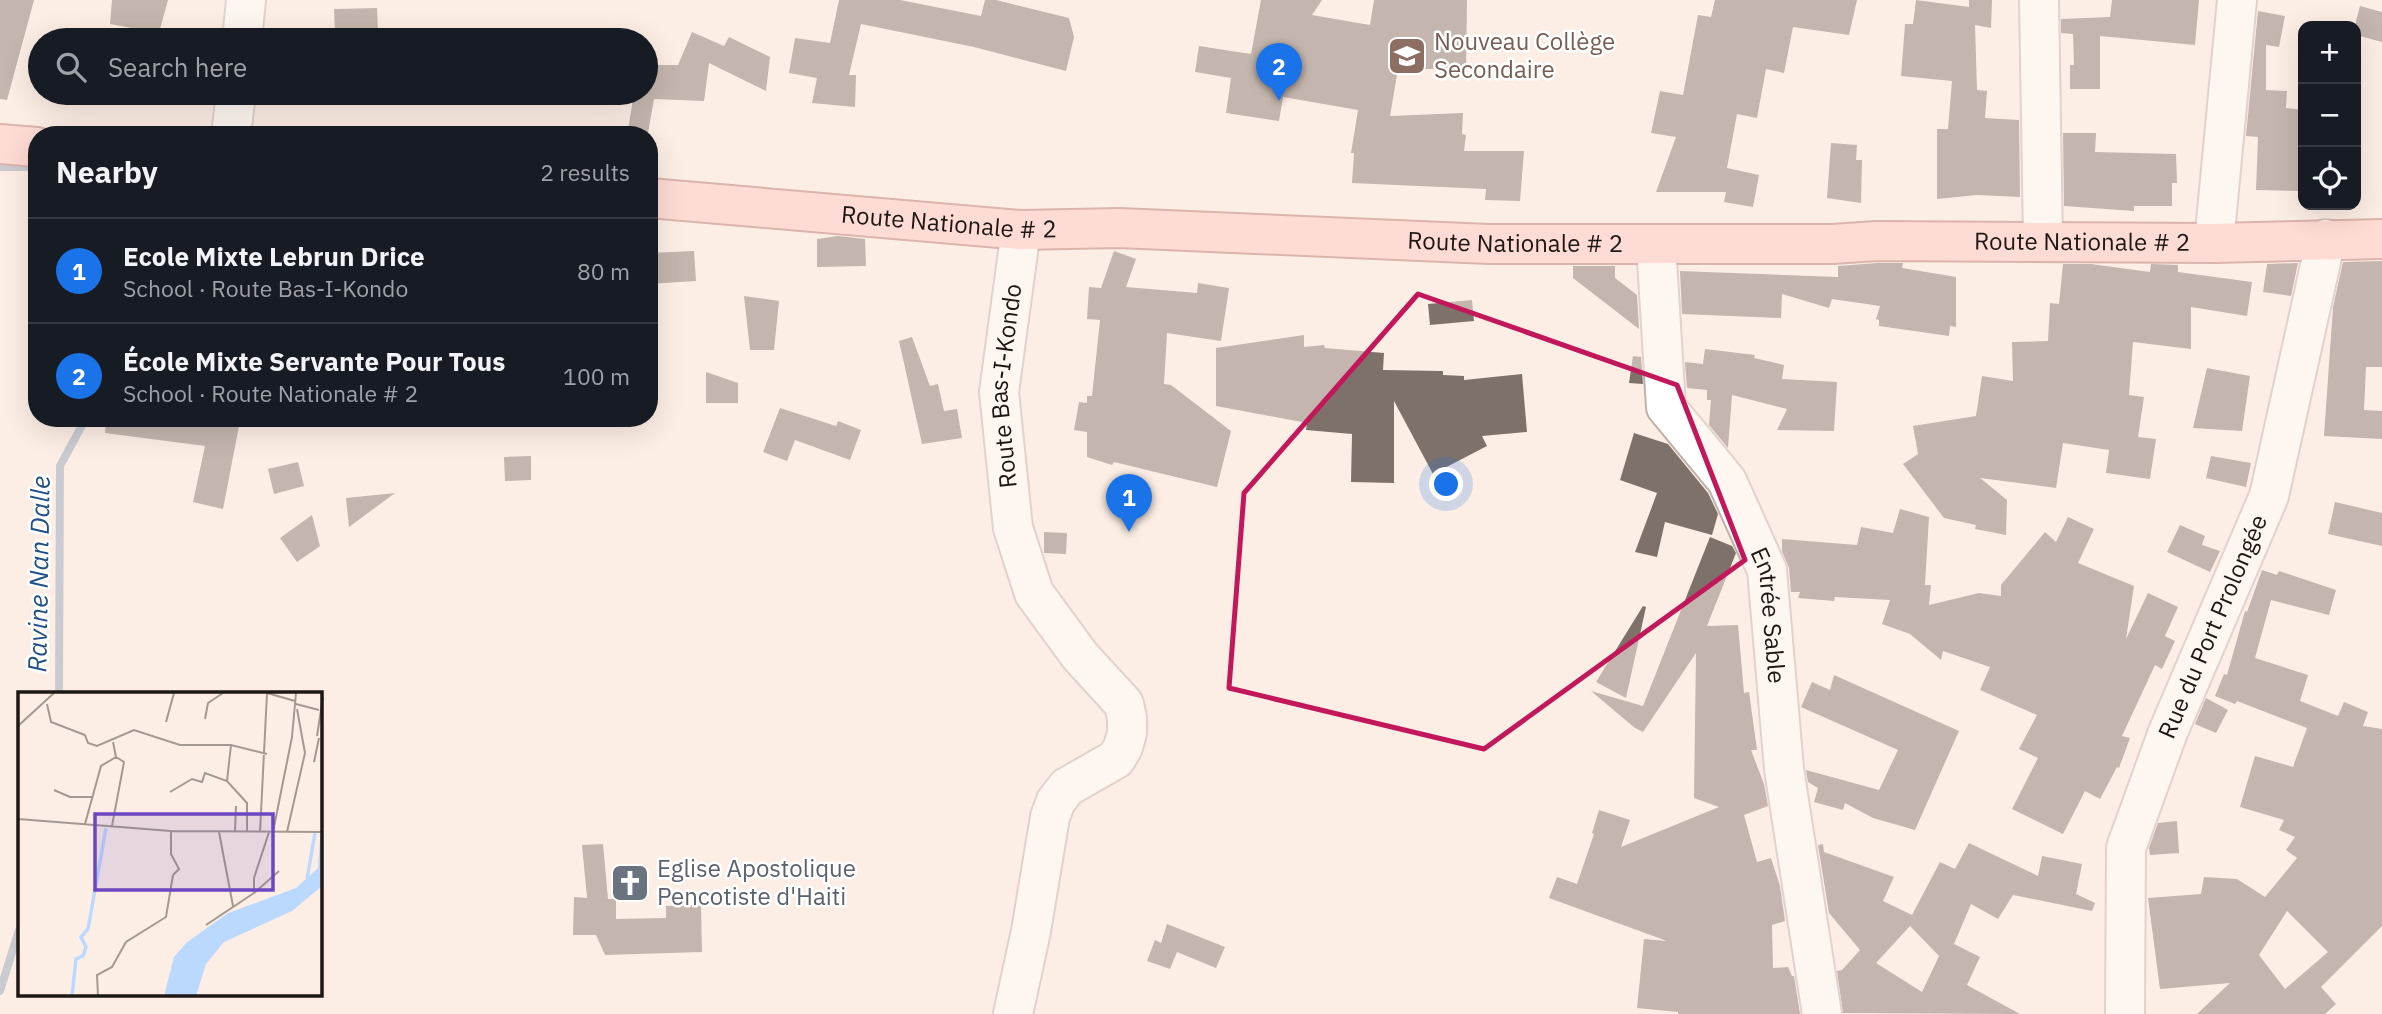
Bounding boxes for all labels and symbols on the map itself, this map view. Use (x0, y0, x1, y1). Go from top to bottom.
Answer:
place label: Nouveau Collège Secondaire (1434, 25, 1615, 85)
school or university icon: Nouveau Collège Secondaire (1386, 35, 1428, 77)
pin: 2 (1256, 43, 1302, 101)
street label: Route Nationale # 2 (840, 198, 1057, 245)
street label: Route Nationale # 2 (1407, 223, 1623, 259)
street label: Route Nationale # 2 (1974, 225, 2190, 258)
street label: Route Bas-I-Kondo (982, 282, 1029, 490)
your location (1429, 467, 1463, 501)
pin: 1 (1106, 474, 1152, 532)
water label: Ravine Nan Dalle (19, 475, 57, 673)
street label: Rue du Port Prolongée (2150, 509, 2274, 743)
street label: Entrée Sable (1744, 542, 1794, 685)
inset map (18, 692, 322, 996)
place label: Eglise Apostolique Pencotiste d'Haiti (657, 852, 856, 912)
church icon: Eglise Apostolique Pencotiste d'Haiti (609, 862, 651, 904)

